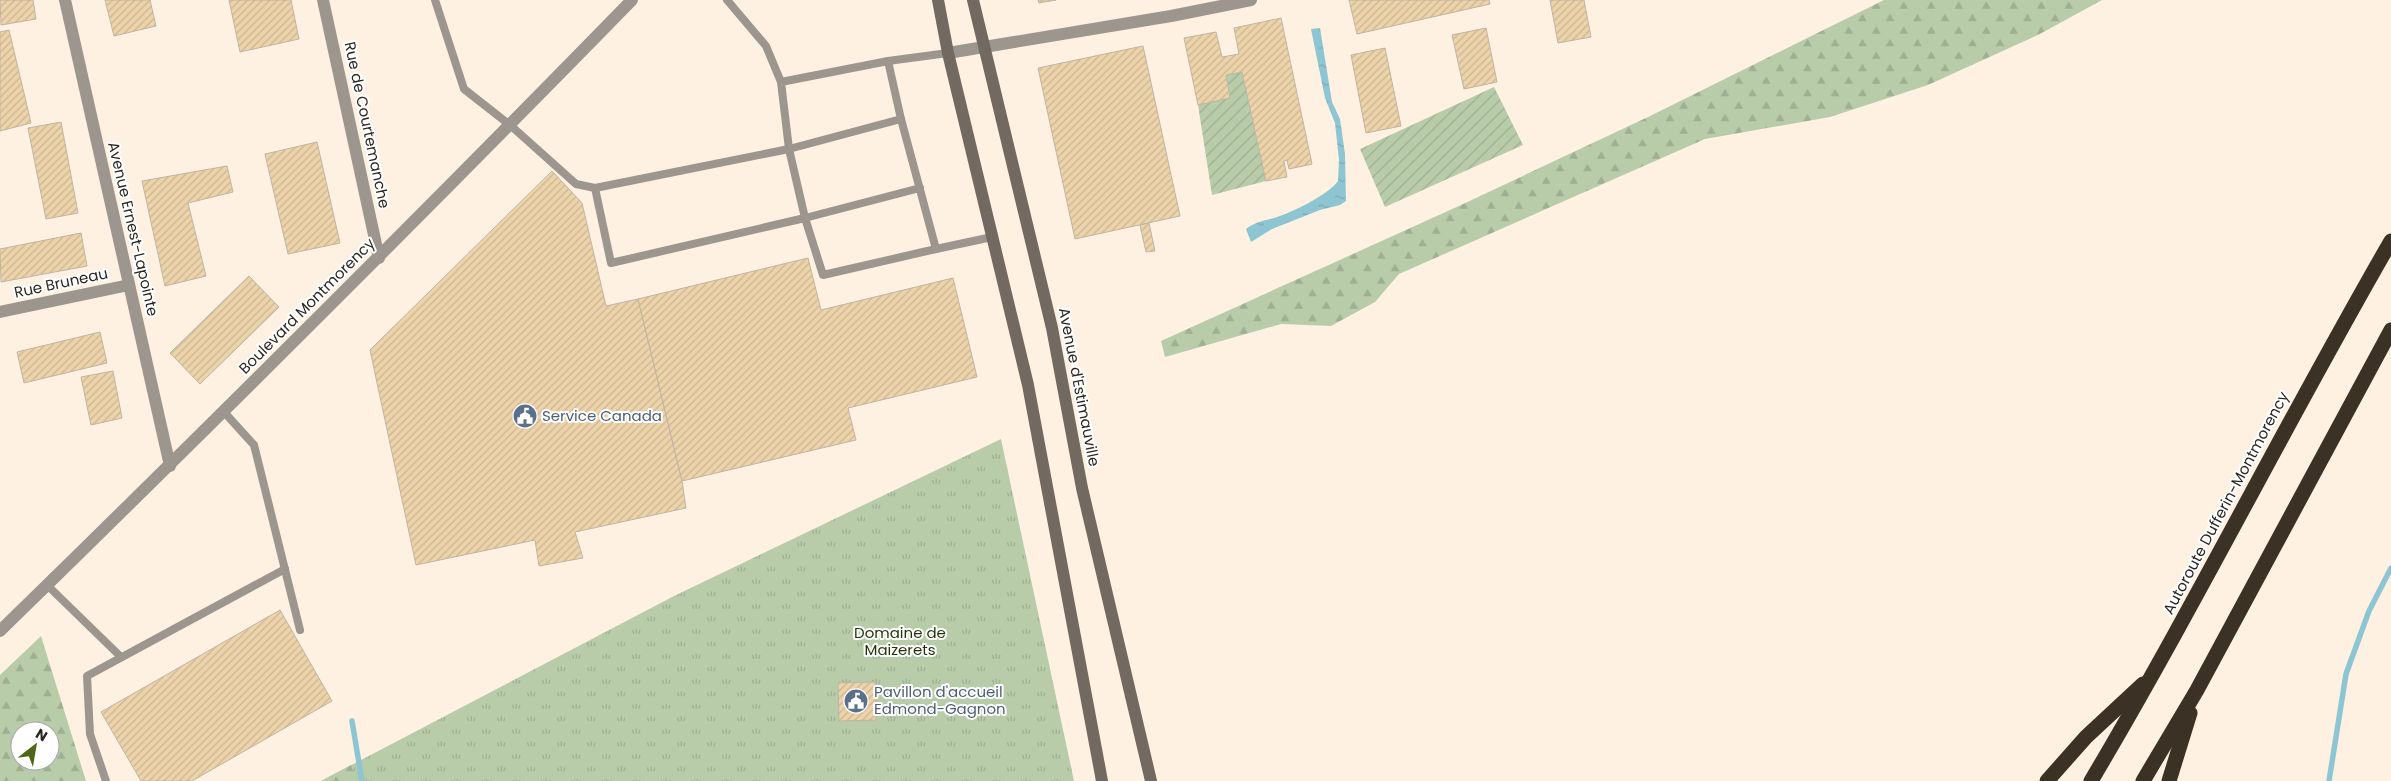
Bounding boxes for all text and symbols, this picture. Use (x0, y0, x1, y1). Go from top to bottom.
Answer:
street label: Rue de Courtemanche (340, 40, 395, 210)
street label: Avenue Ernest-Lapointe (103, 140, 164, 318)
street label: Boulevard Montmorency (234, 233, 380, 378)
street label: Rue Bruneau (12, 262, 110, 303)
street label: Avenue d'Estimauville (1054, 306, 1105, 468)
street label: Autoroute Dufferin-Montmorency (2158, 387, 2294, 618)
public building icon: Service Canada (512, 403, 538, 429)
place label: Service Canada (542, 405, 662, 426)
park label: Domaine de Maizerets (854, 622, 946, 660)
place label: Pavillon d'accueil Edmond-Gagnon (874, 681, 1006, 719)
public building icon: Pavillon d'accueil Edmond-Gagnon (843, 688, 869, 714)
north arrow (10, 721, 60, 771)
text: N (32, 724, 51, 746)

